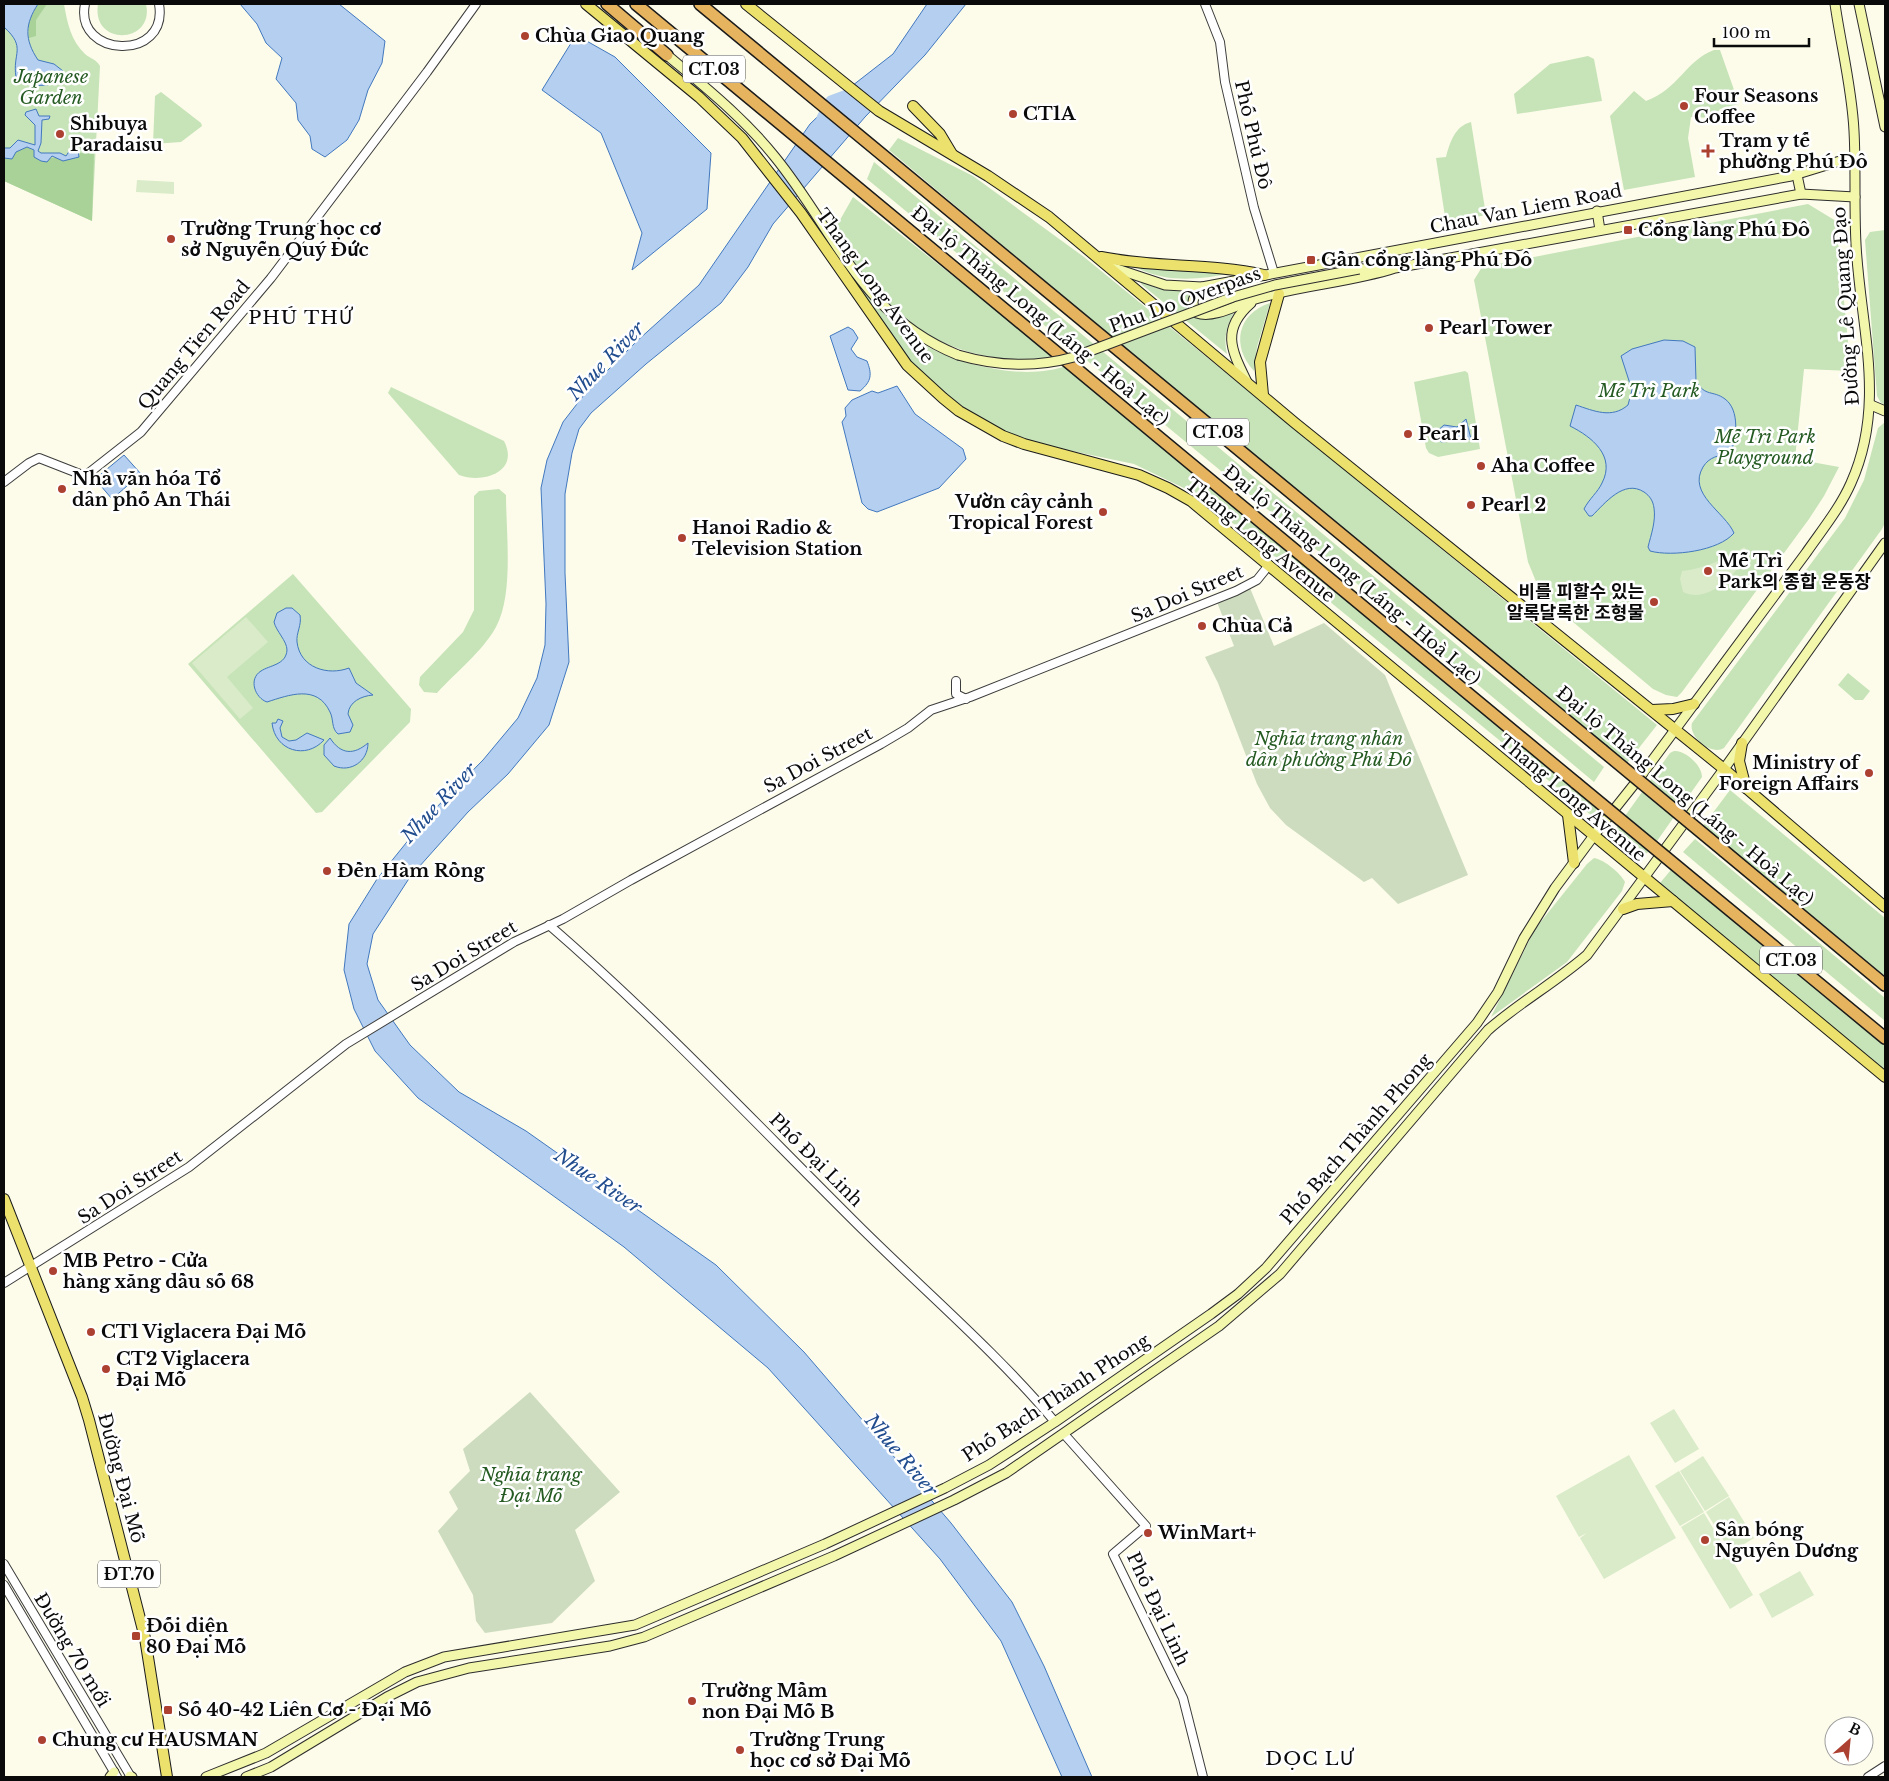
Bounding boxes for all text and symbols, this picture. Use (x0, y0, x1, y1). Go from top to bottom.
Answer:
scale bar (1714, 15, 1809, 47)
text: 100 m (1722, 23, 1771, 42)
place label: Chùa Giao Quang (535, 25, 705, 47)
marker: Chùa Giao Quang (519, 30, 531, 42)
road number: CT.03 (683, 56, 745, 82)
park label: Japanese Garden (13, 66, 88, 109)
street label: Phố Phú Đô (1230, 78, 1276, 192)
place label: Four Seasons Coffee (1694, 85, 1818, 128)
marker: Four Seasons Coffee (1678, 100, 1690, 112)
place label: CT1A (1023, 103, 1077, 125)
marker: CT1A (1007, 108, 1019, 120)
place label: Shibuya Paradaisu (70, 113, 163, 156)
marker: Shibuya Paradaisu (54, 128, 66, 140)
place label: Trạm y tế phường Phú Đô (1719, 130, 1868, 173)
marker: Trạm y tế phường Phú Đô (1701, 144, 1715, 158)
street label: Chau Van Liem Road (1428, 180, 1624, 238)
street label: Đại lộ Thăng Long (Láng - Hoà Lạc) (907, 202, 1173, 430)
street label: Thang Long Avenue (811, 204, 939, 368)
street label: Đường Lê Quang Đạo (1828, 206, 1864, 406)
place label: Trường Trung học cơ sở Nguyễn Quý Đức (181, 218, 382, 261)
place label: Cổng làng Phú Đô (1638, 219, 1810, 241)
marker: Cổng làng Phú Đô (1622, 224, 1634, 236)
marker: Trường Trung học cơ sở Nguyễn Quý Đức (165, 233, 177, 245)
place label: Gần cổng làng Phú Đô (1321, 249, 1532, 271)
marker: Gần cổng làng Phú Đô (1305, 254, 1317, 266)
street label: Phu Do Overpass (1106, 262, 1264, 338)
street label: Quang Tien Road (133, 276, 255, 414)
district label: PHÚ THỨ (248, 305, 354, 329)
water label: Nhue River (562, 316, 650, 406)
place label: Pearl Tower (1439, 317, 1552, 339)
marker: Pearl Tower (1423, 322, 1435, 334)
park label: Mễ Trì Park (1597, 380, 1700, 402)
road number: CT.03 (1187, 418, 1249, 446)
place label: Pearl 1 (1418, 423, 1479, 445)
park label: Mễ Trì Park Playground (1713, 426, 1816, 469)
marker: Pearl 1 (1402, 428, 1414, 440)
place label: Aha Coffee (1490, 455, 1595, 477)
marker: Aha Coffee (1475, 460, 1487, 472)
street label: Đại lộ Thăng Long (Láng - Hoà Lạc) (1219, 461, 1485, 689)
place label: Nhà văn hóa Tổ dân phố An Thái (72, 468, 231, 511)
street label: Thang Long Avenue (1181, 473, 1339, 607)
marker: Nhà văn hóa Tổ dân phố An Thái (56, 483, 68, 495)
place label: Vườn cây cảnh Tropical Forest (949, 491, 1093, 534)
place label: Pearl 2 (1481, 494, 1546, 516)
marker: Pearl 2 (1465, 499, 1477, 511)
marker: Vườn cây cảnh Tropical Forest (1097, 506, 1109, 518)
place label: Hanoi Radio & Television Station (692, 517, 862, 560)
marker: Hanoi Radio & Television Station (676, 532, 688, 544)
place label: Mễ Trì Park의 종합 운동장 (1718, 550, 1871, 593)
street label: Sa Doi Street (1128, 560, 1247, 628)
marker: Mễ Trì Park의 종합 운동장 (1702, 565, 1714, 577)
place label: 비를 피할수 있는 알록달록한 조형물 (1507, 581, 1644, 624)
marker: 비를 피할수 있는 알록달록한 조형물 (1648, 596, 1660, 608)
place label: Chùa Cả (1212, 615, 1293, 637)
marker: Chùa Cả (1196, 620, 1208, 632)
street label: Đại lộ Thăng Long (Láng - Hoà Lạc) (1552, 682, 1818, 910)
street label: Sa Doi Street (760, 722, 876, 798)
park label: Nghĩa trang nhân dân phường Phú Đô (1246, 728, 1413, 771)
street label: Thang Long Avenue (1494, 730, 1650, 866)
place label: Ministry of Foreign Affairs (1719, 752, 1861, 795)
water label: Nhue River (396, 757, 483, 848)
marker: Ministry of Foreign Affairs (1863, 767, 1875, 779)
place label: Đền Hàm Rồng (337, 860, 485, 882)
marker: Đền Hàm Rồng (321, 865, 333, 877)
street label: Sa Doi Street (407, 916, 521, 996)
road number: CT.03 (1760, 946, 1822, 974)
street label: Phố Bạch Thành Phong (1276, 1049, 1436, 1229)
street label: Phố Đại Linh (765, 1109, 867, 1211)
water label: Nhue River (549, 1143, 647, 1219)
street label: Sa Doi Street (74, 1145, 186, 1229)
place label: MB Petro - Cửa hàng xăng dầu số 68 (63, 1250, 254, 1293)
marker: MB Petro - Cửa hàng xăng dầu số 68 (47, 1265, 59, 1277)
place label: CT1 Viglacera Đại Mỗ (101, 1321, 306, 1343)
marker: CT1 Viglacera Đại Mỗ (85, 1326, 97, 1338)
street label: Phố Bạch Thành Phong (958, 1329, 1154, 1467)
place label: CT2 Viglacera Đại Mỗ (116, 1348, 251, 1391)
marker: CT2 Viglacera Đại Mỗ (100, 1363, 112, 1375)
water label: Nhue River (859, 1408, 943, 1502)
street label: Đường Đại Mỗ (93, 1410, 149, 1546)
park label: Nghĩa trang Đại Mỗ (479, 1464, 583, 1507)
place label: Sân bóng Nguyên Dương (1715, 1519, 1859, 1562)
place label: WinMart+ (1157, 1522, 1256, 1544)
marker: WinMart+ (1142, 1527, 1154, 1539)
marker: Sân bóng Nguyên Dương (1699, 1534, 1711, 1546)
street label: Phố Đại Linh (1122, 1549, 1194, 1669)
road number: ĐT.70 (98, 1560, 160, 1588)
street label: Đường 70 mới (29, 1589, 115, 1711)
place label: Đối diện 80 Đại Mỗ (146, 1615, 246, 1658)
marker: Đối diện 80 Đại Mỗ (130, 1630, 142, 1642)
place label: Trường Mầm non Đại Mỗ B (702, 1680, 834, 1723)
marker: Trường Mầm non Đại Mỗ B (686, 1695, 698, 1707)
place label: Số 40-42 Liên Cơ - Đại Mỗ (178, 1699, 432, 1721)
marker: Số 40-42 Liên Cơ - Đại Mỗ (162, 1704, 174, 1716)
north arrow (1824, 1716, 1874, 1766)
text: B (1846, 1719, 1864, 1740)
place label: Chung cư HAUSMAN (52, 1729, 258, 1751)
place label: Trường Trung học cơ sở Đại Mỗ (750, 1729, 911, 1772)
marker: Chung cư HAUSMAN (36, 1734, 48, 1746)
marker: Trường Trung học cơ sở Đại Mỗ (734, 1744, 746, 1756)
district label: DỌC LƯ (1265, 1747, 1355, 1770)

